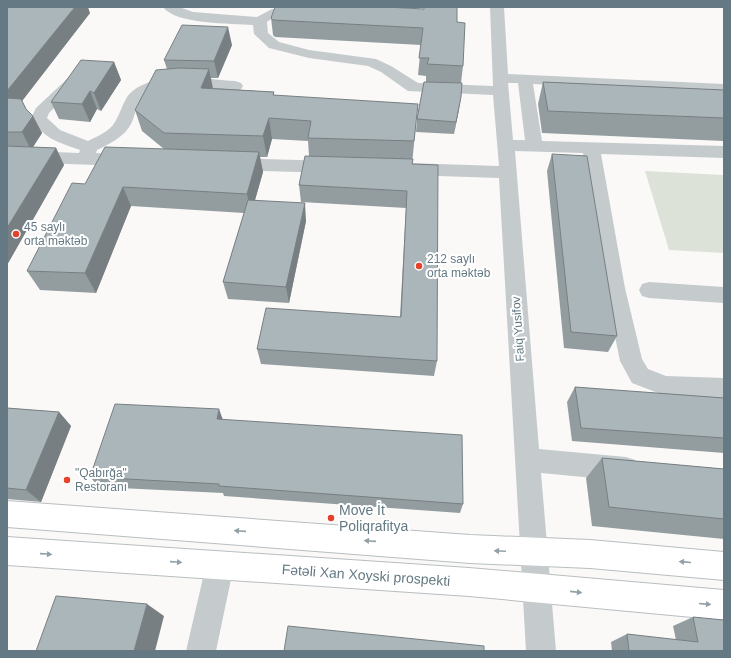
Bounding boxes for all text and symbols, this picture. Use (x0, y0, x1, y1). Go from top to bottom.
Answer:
place label: 45 saylı orta məktəb (24, 220, 88, 248)
marker: 45 saylı orta məktəb (11, 229, 21, 239)
place label: 212 saylı orta məktəb (427, 252, 491, 280)
marker: 212 saylı orta məktəb (414, 261, 424, 271)
street label: Faiq Yusifov (509, 296, 527, 362)
place label: "Qabırğa" Restoranı (75, 466, 127, 494)
marker: "Qabırğa" Restoranı (62, 475, 72, 485)
place label: Move İt Poliqrafitya (339, 501, 408, 534)
marker: Move İt Poliqrafitya (326, 513, 336, 523)
one-way arrow (234, 528, 246, 535)
one-way arrow (364, 538, 376, 545)
one-way arrow (494, 547, 506, 554)
one-way arrow (40, 550, 52, 557)
one-way arrow (170, 559, 182, 566)
one-way arrow (679, 559, 691, 566)
street label: Fətəli Xan Xoyski prospekti (281, 561, 451, 589)
one-way arrow (570, 589, 582, 595)
one-way arrow (699, 600, 711, 607)

